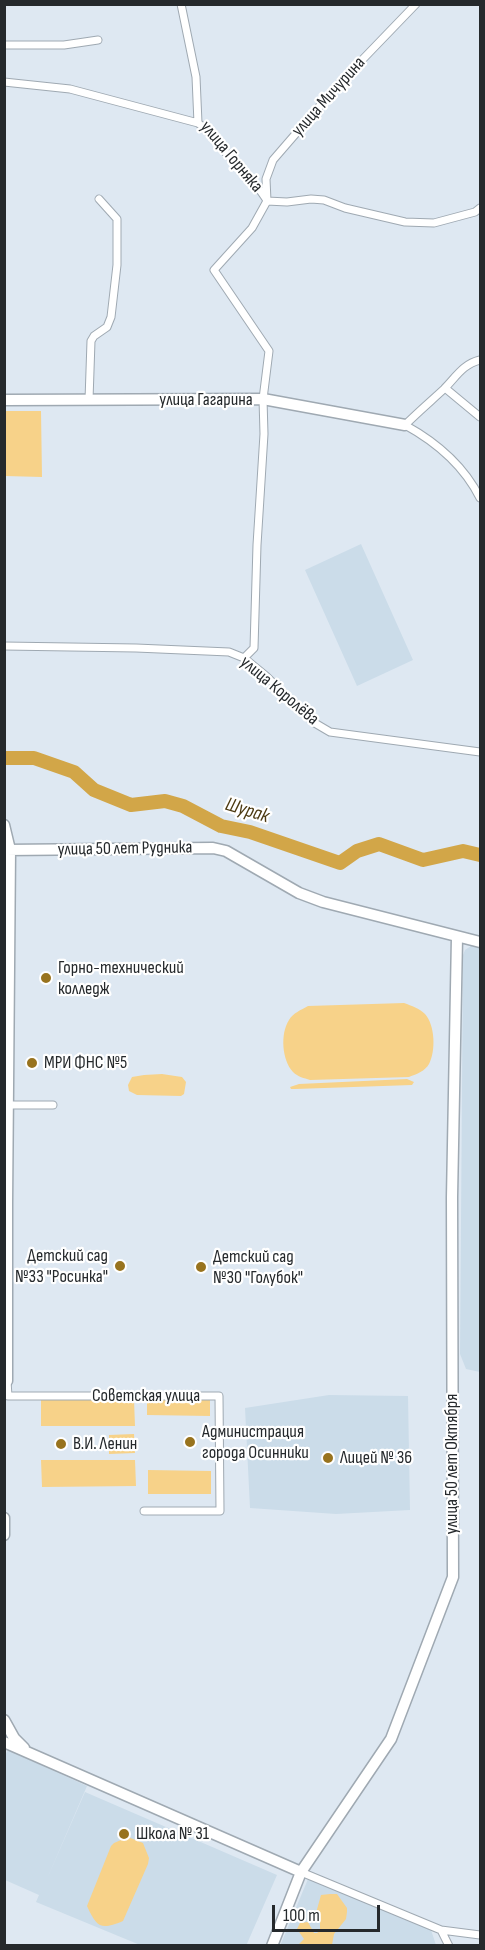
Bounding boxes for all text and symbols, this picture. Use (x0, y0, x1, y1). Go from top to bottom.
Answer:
street label: улица Мичурина (288, 53, 370, 141)
street label: улица Горняка (195, 117, 267, 197)
street label: улица Гагарина (159, 389, 253, 411)
street label: улица Королёва (235, 652, 323, 730)
water label: Шурак (222, 793, 272, 829)
street label: улица 50 лет Рудника (57, 837, 193, 861)
place label: Горно-технический колледж (58, 957, 184, 1000)
marker: Горно-технический колледж (39, 971, 53, 985)
place label: МРИ ФНС №5 (44, 1052, 127, 1074)
marker: МРИ ФНС №5 (25, 1056, 39, 1070)
place label: Детский сад №33 "Росинка" (15, 1245, 108, 1288)
place label: Детский сад №30 "Голубок" (213, 1246, 303, 1288)
marker: Детский сад №33 "Росинка" (113, 1259, 127, 1273)
marker: Детский сад №30 "Голубок" (194, 1260, 208, 1274)
street label: Советская улица (92, 1385, 200, 1407)
street label: улица 50 лет Октября (441, 1394, 463, 1534)
place label: Администрация города Осинники (202, 1421, 309, 1464)
place label: В.И. Ленин (73, 1433, 137, 1455)
marker: Администрация города Осинники (183, 1435, 197, 1449)
marker: В.И. Ленин (54, 1437, 68, 1451)
place label: Лицей № 36 (340, 1447, 412, 1469)
marker: Лицей № 36 (321, 1451, 335, 1465)
place label: Школа № 31 (136, 1823, 209, 1845)
marker: Школа № 31 (117, 1827, 131, 1841)
scale bar (275, 1893, 383, 1931)
text: 100 m (283, 1905, 320, 1926)

